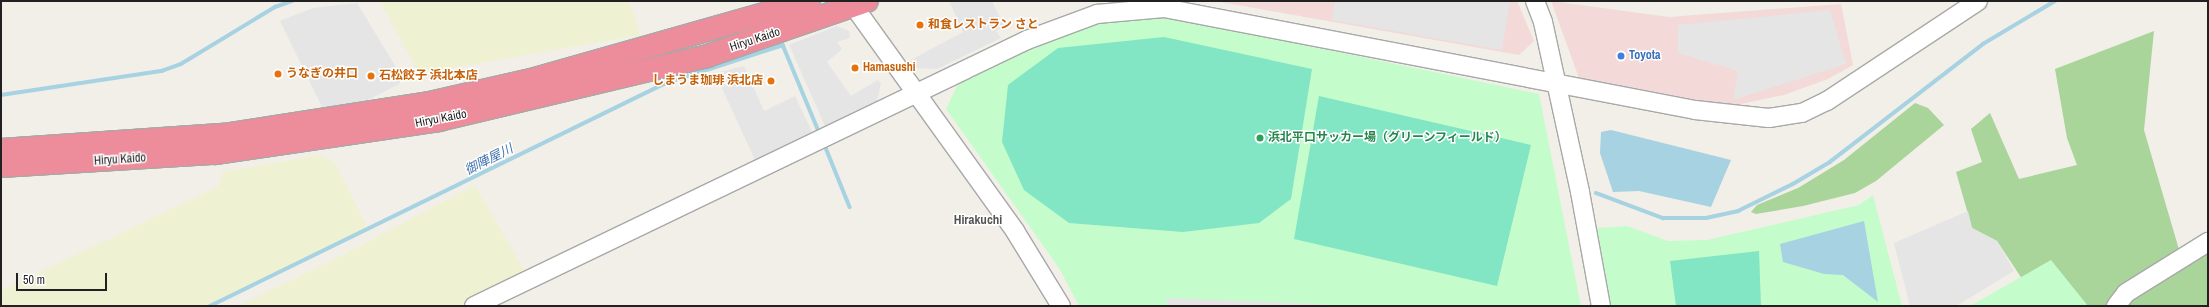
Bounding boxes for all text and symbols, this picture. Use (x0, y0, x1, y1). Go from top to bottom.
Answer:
place label: 和食レストラン さと (928, 18, 1039, 32)
marker: 和食レストラン さと (915, 20, 925, 30)
street label: Hiryu Kaido (728, 25, 782, 55)
place label: Toyota (1629, 49, 1661, 63)
marker: Toyota (1616, 51, 1626, 61)
place label: Hamasushi (863, 61, 915, 75)
marker: Hamasushi (850, 63, 860, 73)
place label: うなぎの井口 (286, 67, 358, 81)
marker: うなぎの井口 (273, 69, 283, 79)
place label: 石松餃子 浜北本店 (379, 69, 478, 83)
marker: 石松餃子 浜北本店 (366, 71, 376, 81)
place label: しまうま珈琲 浜北店 (652, 74, 763, 88)
marker: しまうま珈琲 浜北店 (766, 76, 776, 86)
street label: Hiryu Kaido (414, 107, 468, 131)
place label: 浜北平口サッカー場（グリーンフィールド） (1268, 131, 1508, 145)
marker: 浜北平口サッカー場（グリーンフィールド） (1255, 133, 1265, 143)
water label: 御陣屋川 (462, 141, 516, 179)
street label: Hiryu Kaido (94, 151, 146, 169)
district label: Hirakuchi (954, 212, 1002, 228)
scale bar (18, 265, 109, 291)
text: 50 m (23, 272, 45, 288)

